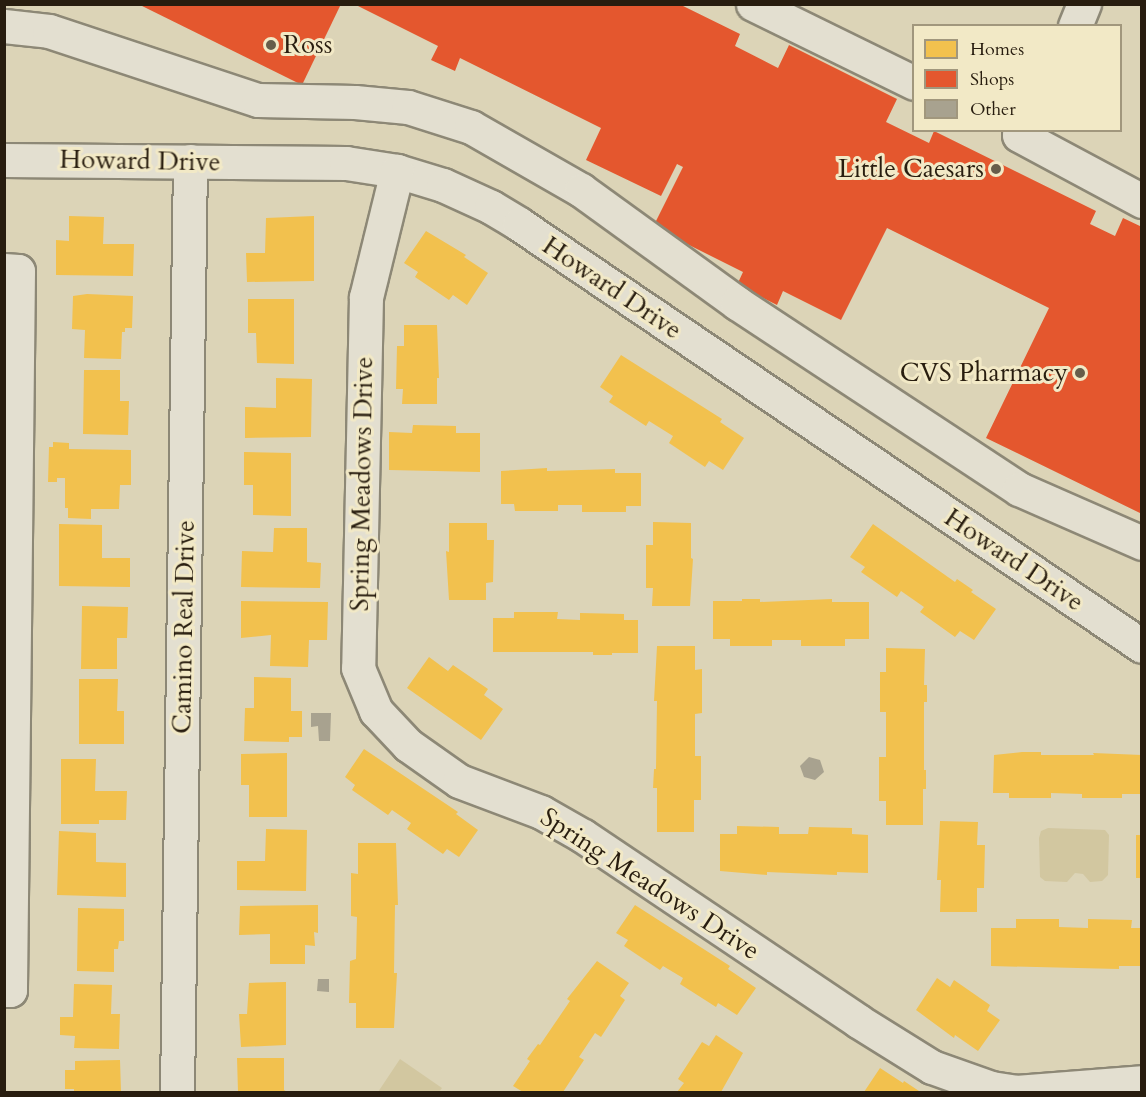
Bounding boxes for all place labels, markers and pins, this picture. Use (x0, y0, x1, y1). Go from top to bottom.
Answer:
place label: Ross (283, 29, 332, 61)
marker: Ross (264, 38, 278, 52)
place label: Little Caesars (838, 153, 984, 185)
marker: Little Caesars (989, 162, 1003, 176)
place label: CVS Pharmacy (900, 357, 1068, 389)
marker: CVS Pharmacy (1073, 366, 1087, 380)

